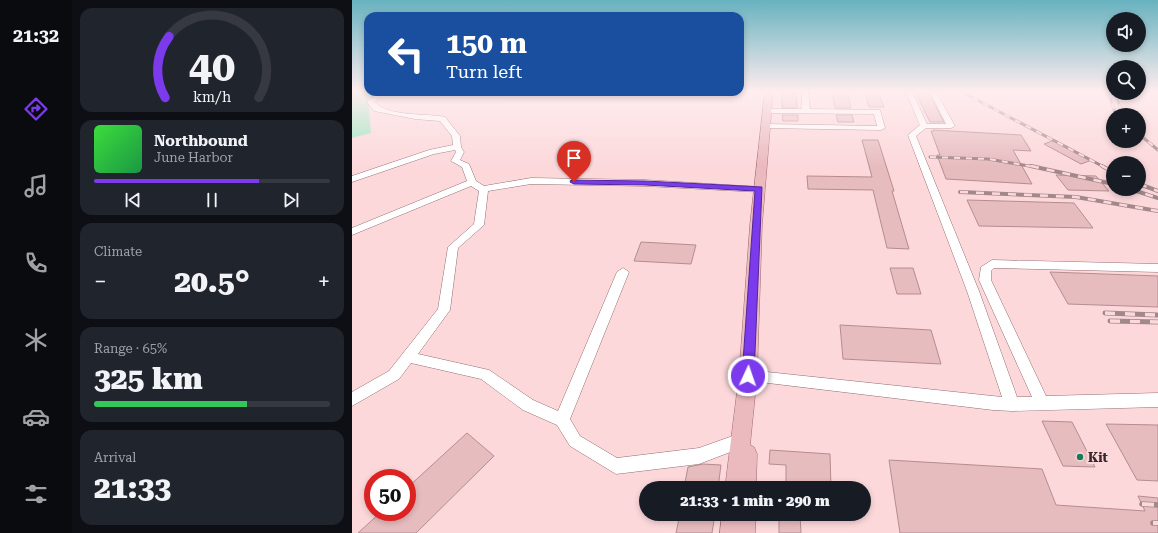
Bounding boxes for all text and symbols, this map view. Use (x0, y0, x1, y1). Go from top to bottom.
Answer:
map controls (1106, 12, 1146, 196)
button: sound (1106, 12, 1146, 52)
text: 21:32 (13, 25, 59, 46)
text: 150 m (446, 27, 527, 60)
icon: left (380, 28, 432, 80)
text: 40 (189, 42, 235, 91)
button: search (1106, 60, 1146, 100)
text: Turn left (446, 61, 522, 82)
text: km/h (193, 89, 231, 105)
icon: directions (22, 95, 50, 123)
button: + (1106, 108, 1146, 148)
text: Northbound (154, 132, 248, 150)
pin (557, 141, 591, 182)
icon: arrive (563, 147, 585, 169)
text: June Harbor (154, 150, 233, 165)
button: − (1106, 156, 1146, 196)
icon: music (22, 172, 50, 200)
icon: previous (122, 189, 144, 211)
icon: pause (201, 189, 223, 211)
icon: next (280, 189, 302, 211)
text: Climate (94, 244, 142, 259)
icon: phone (22, 249, 50, 277)
text: 20.5° (174, 264, 250, 299)
text: − (94, 269, 106, 294)
text: + (318, 269, 330, 294)
icon: climate (22, 326, 50, 354)
text: Range · 65% (94, 341, 167, 356)
position arrow (727, 355, 769, 397)
text: 325 km (94, 361, 203, 396)
icon: car (22, 403, 50, 431)
text: Arrival (94, 450, 136, 465)
place label: Kit (1088, 450, 1109, 465)
marker: Kit (1075, 452, 1085, 462)
speed limit sign: 50 (364, 469, 416, 521)
text: 21:33 (94, 470, 171, 505)
icon: filters (22, 480, 50, 508)
text: 21:33 · 1 min · 290 m (680, 492, 830, 510)

